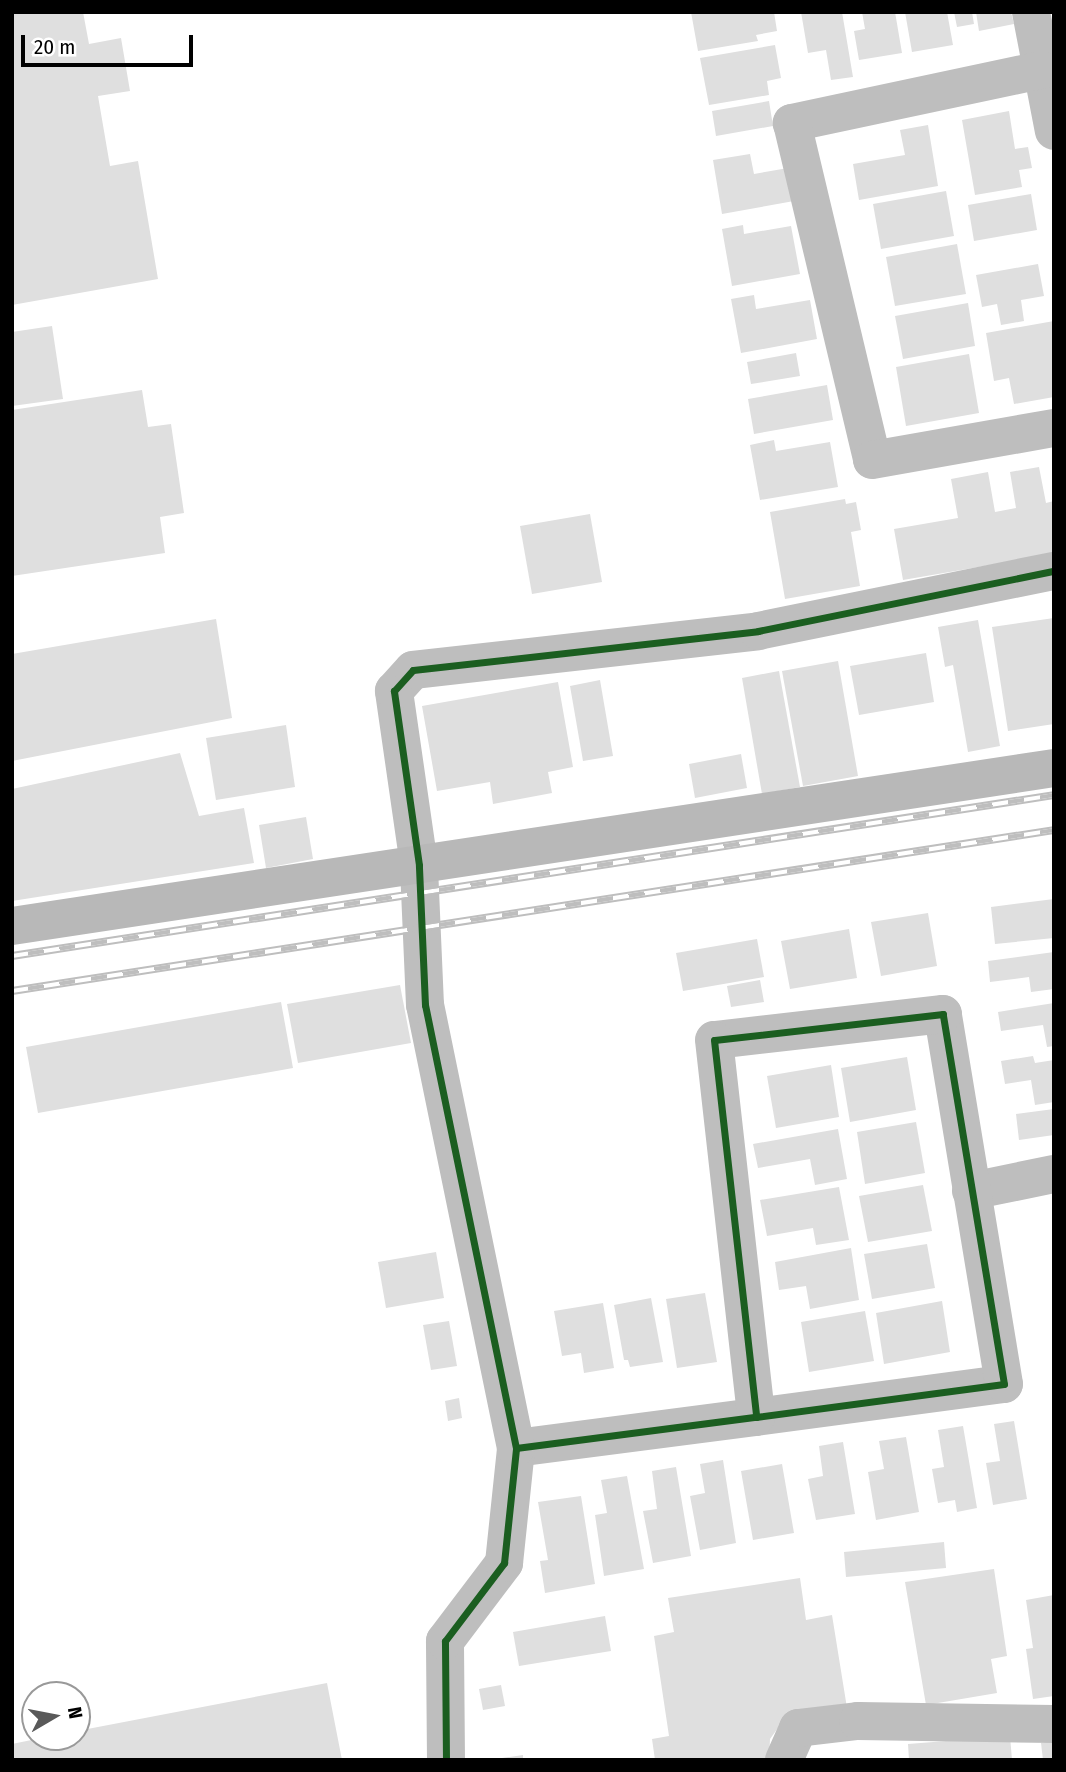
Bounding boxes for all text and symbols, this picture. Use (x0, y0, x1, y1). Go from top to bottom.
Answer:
scale bar (24, 21, 196, 65)
text: 20 m (34, 34, 75, 60)
north arrow (21, 1681, 91, 1751)
text: N (63, 1705, 88, 1720)

